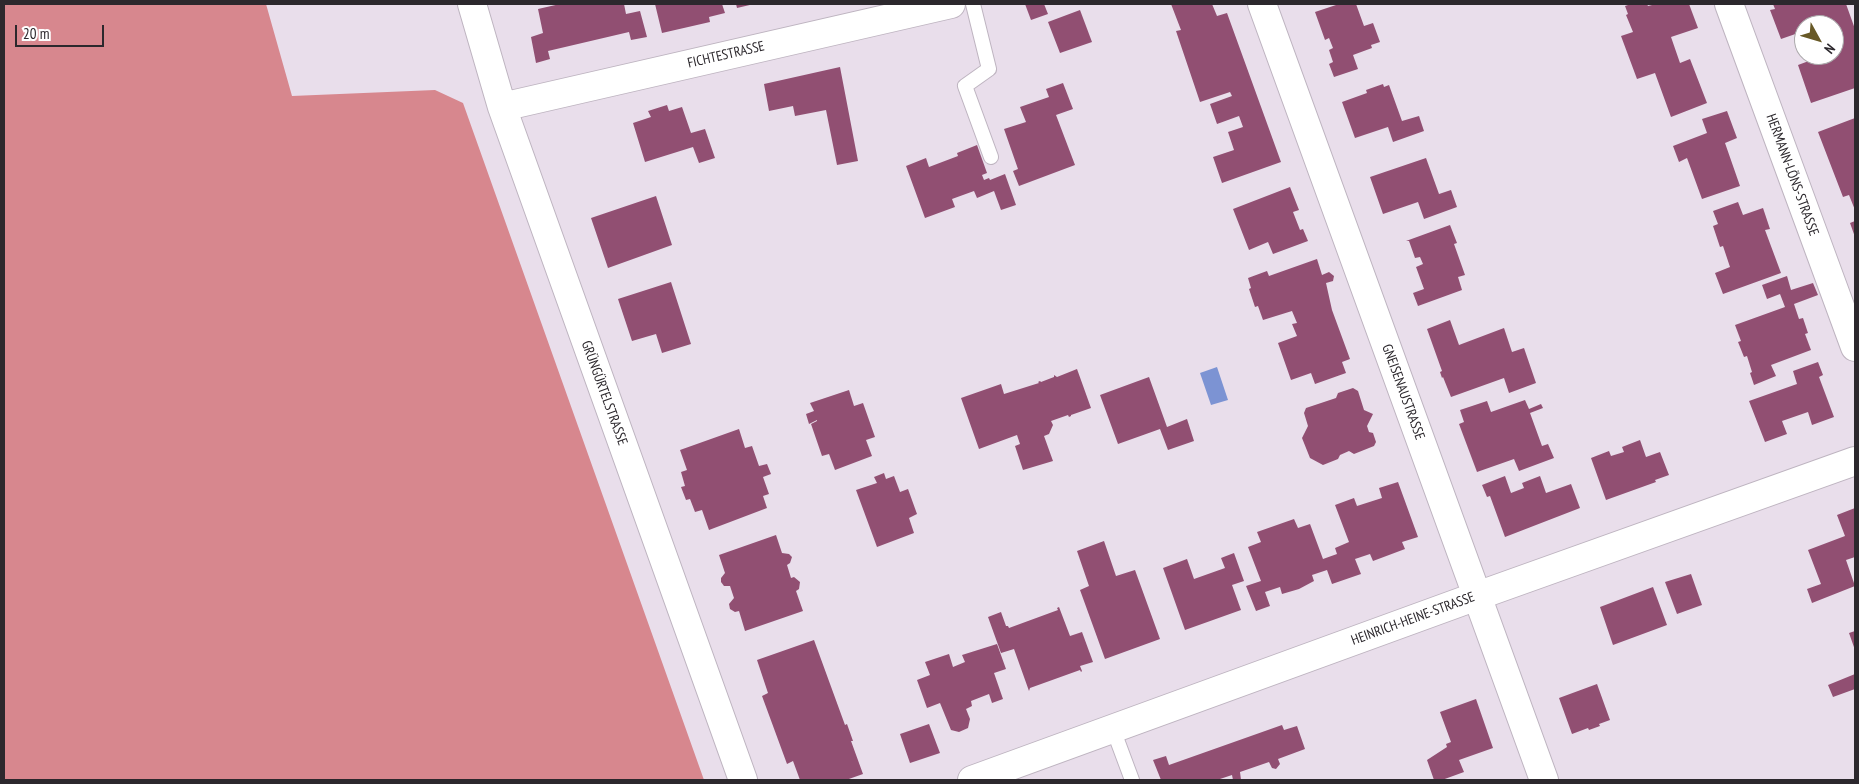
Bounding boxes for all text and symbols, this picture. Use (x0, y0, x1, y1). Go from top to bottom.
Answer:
scale bar (18, 15, 106, 47)
north arrow (1794, 15, 1844, 65)
text: 20 m (23, 24, 49, 43)
street label: FICHTESTRASSE (686, 38, 766, 72)
text: N (1821, 40, 1839, 57)
street label: HERMANN-LÖNS-STRASSE (1762, 112, 1822, 238)
street label: GRÜNGÜRTELSTRASSE (577, 338, 631, 448)
street label: GNEISENAUSTRASSE (1378, 342, 1428, 442)
street label: HEINRICH-HEINE-STRASSE (1349, 589, 1477, 649)

